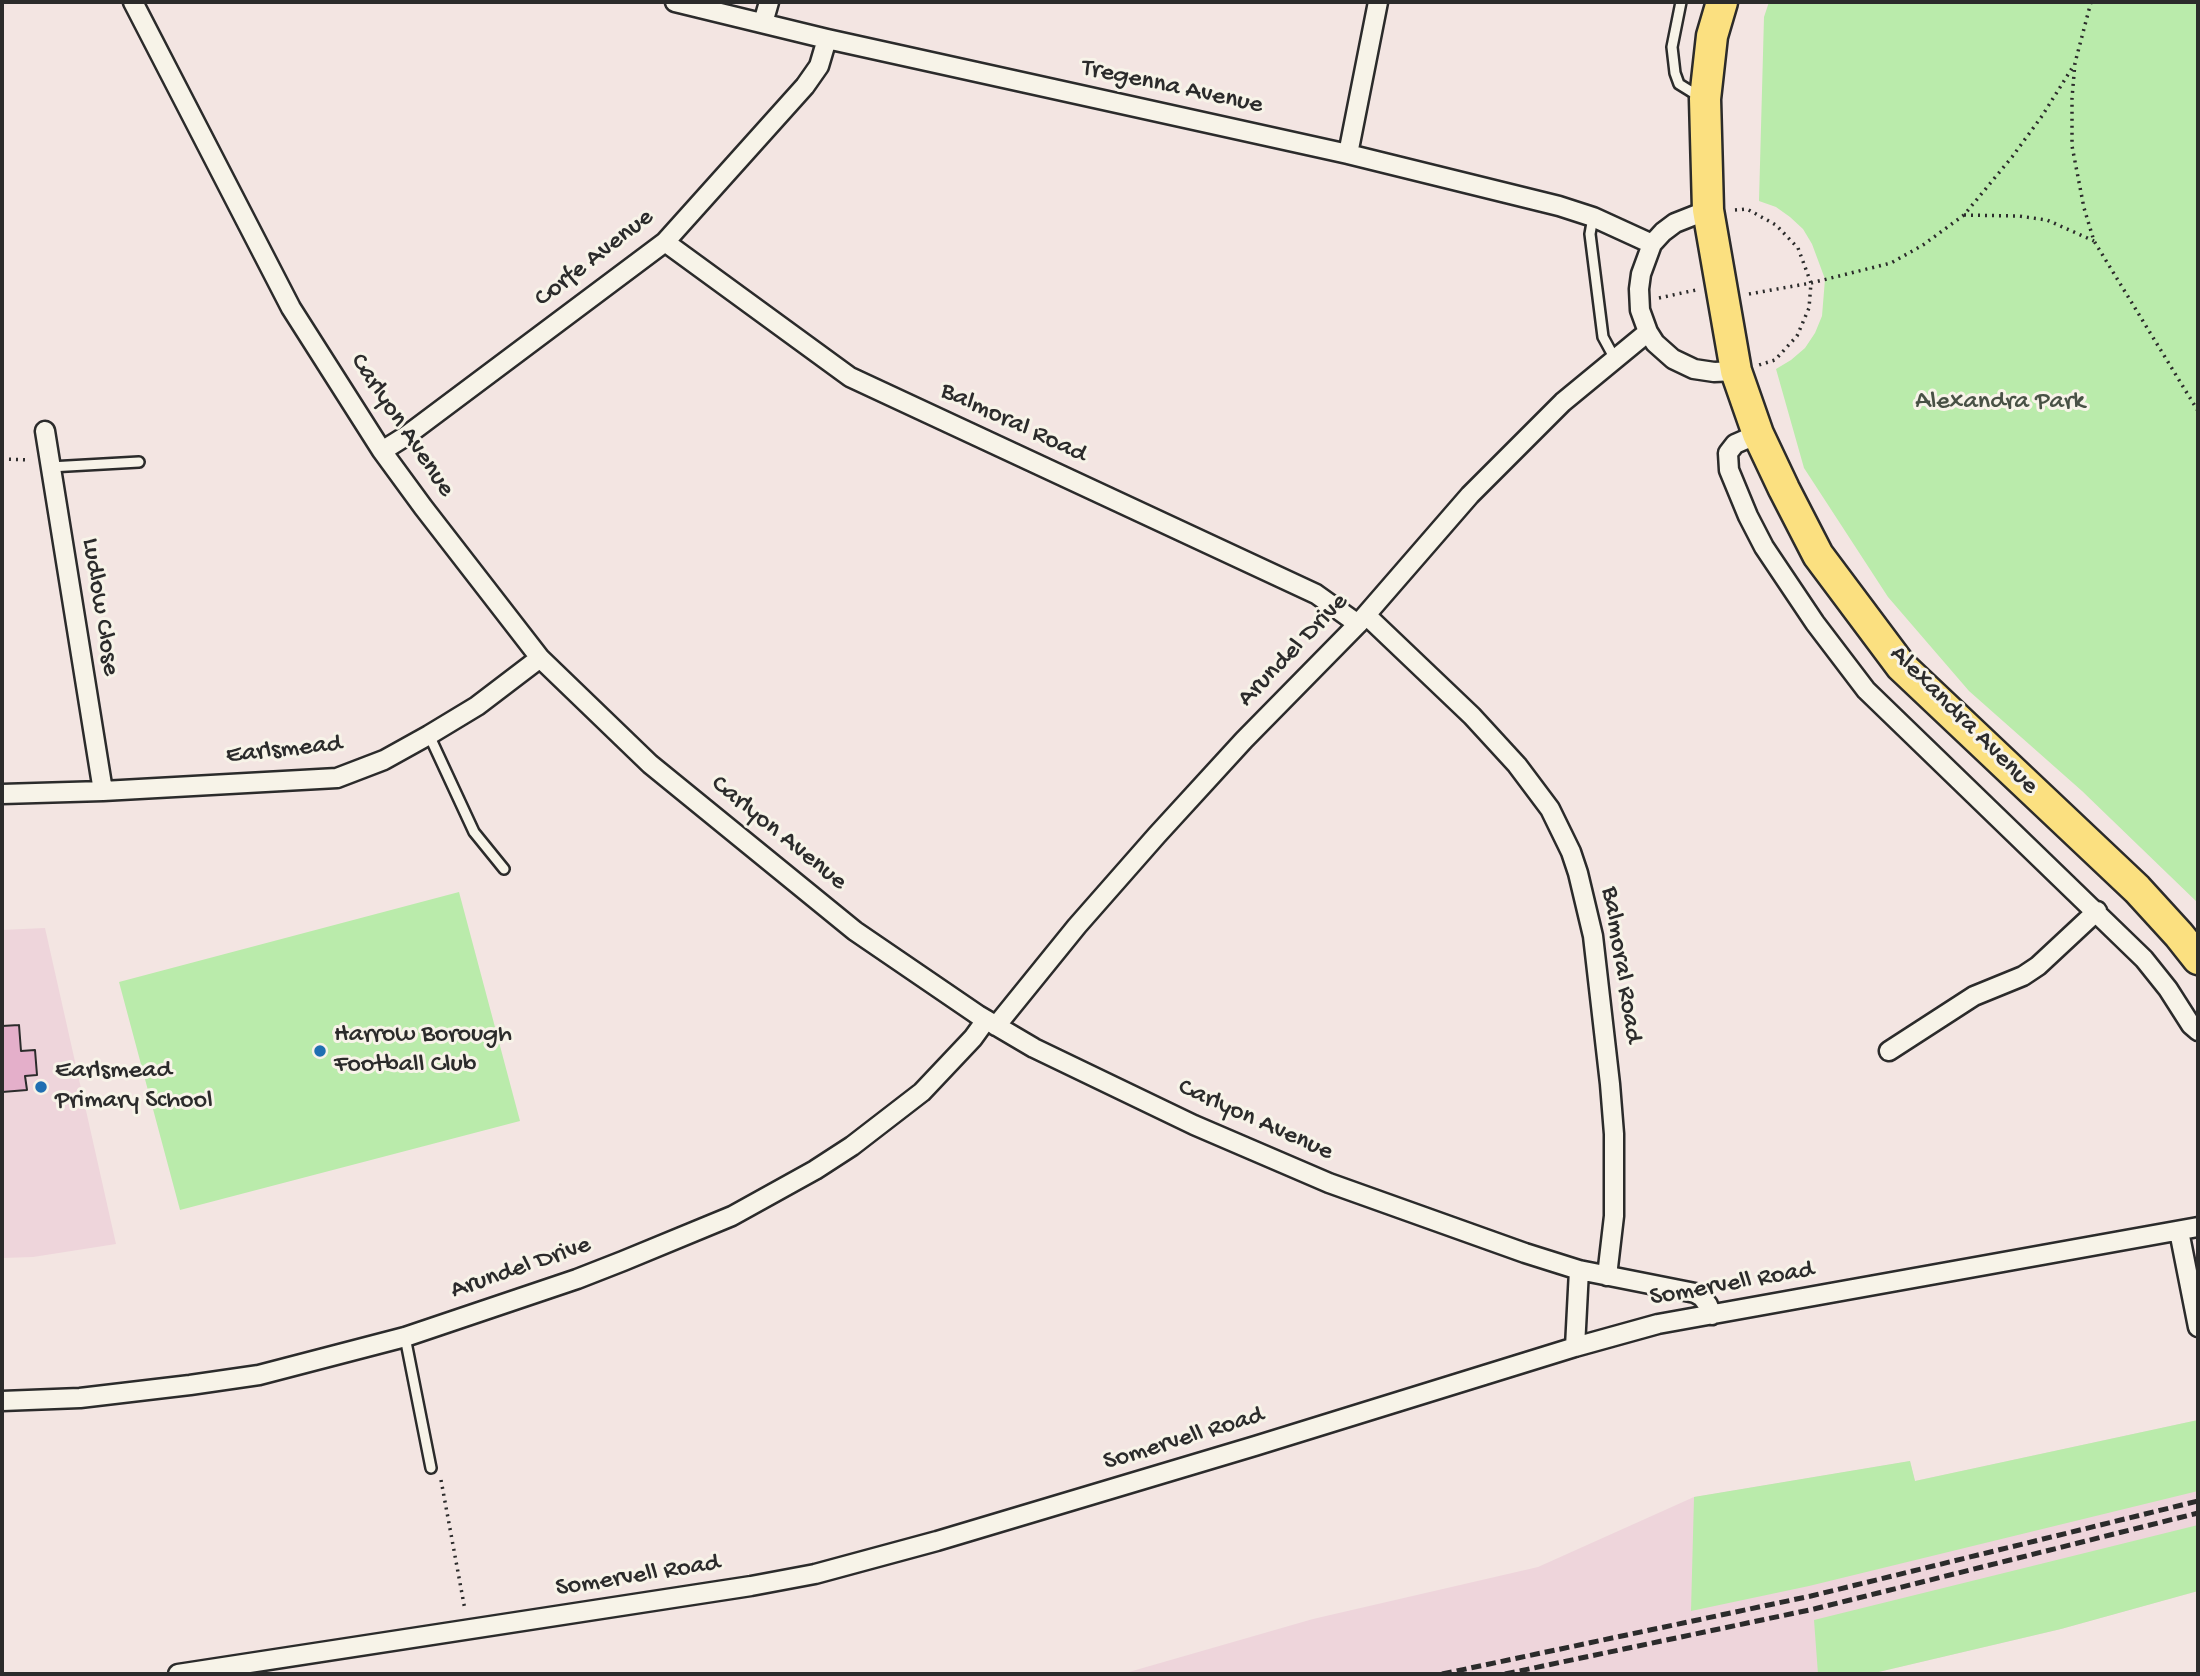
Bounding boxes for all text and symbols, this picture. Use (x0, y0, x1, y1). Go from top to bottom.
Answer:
street label: Tregenna Avenue (1079, 54, 1265, 122)
street label: Corfe Avenue (529, 203, 661, 315)
street label: Carlyon Avenue (342, 348, 460, 504)
street label: Balmoral Road (935, 377, 1091, 471)
park label: Alexandra Park (1915, 387, 2085, 419)
street label: Ludlow Close (73, 536, 125, 678)
street label: Arundel Drive (1232, 588, 1356, 714)
street label: Alexandra Avenue (1882, 640, 2044, 802)
street label: Earlsmead (224, 729, 344, 773)
street label: Carlyon Avenue (704, 770, 852, 898)
street label: Balmoral Road (1592, 885, 1648, 1045)
place label: Harrow Borough Football Club (334, 1020, 512, 1082)
marker: Harrow Borough Football Club (312, 1043, 328, 1059)
place label: Earlsmead Primary School (55, 1056, 213, 1118)
street label: Carlyon Avenue (1173, 1073, 1337, 1169)
marker: Earlsmead Primary School (33, 1079, 49, 1095)
street label: Arundel Drive (447, 1230, 595, 1308)
street label: Somervell Road (1648, 1255, 1816, 1315)
street label: Somervell Road (1100, 1401, 1268, 1479)
street label: Somervell Road (554, 1549, 722, 1605)

